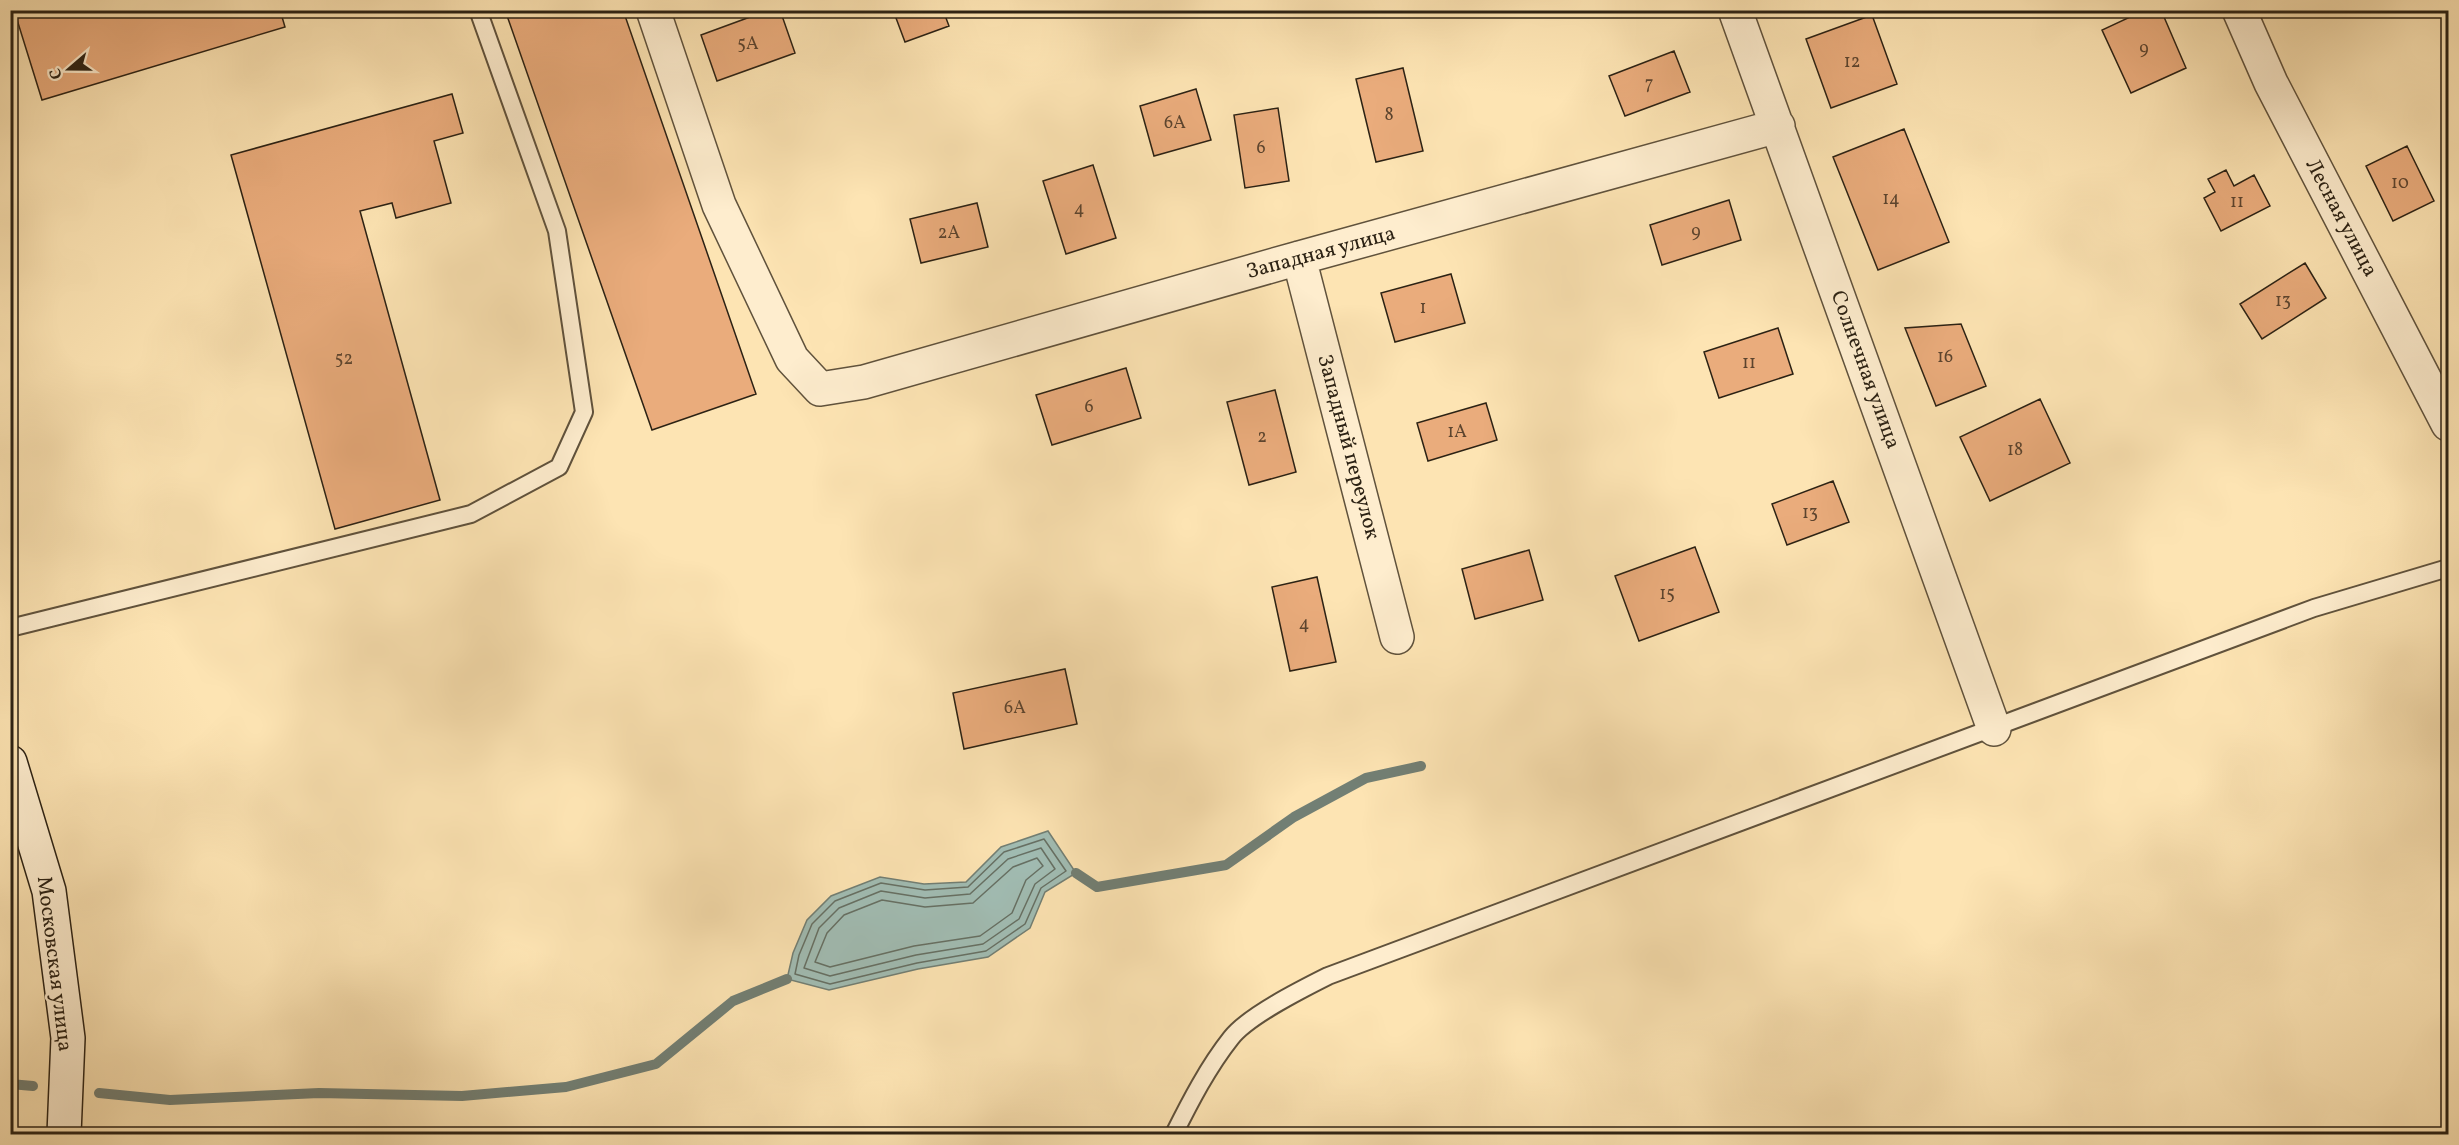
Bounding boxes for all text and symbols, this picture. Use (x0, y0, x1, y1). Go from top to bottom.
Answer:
house number: 5А (737, 32, 759, 57)
house number: 9 (2139, 37, 2149, 62)
north arrow (39, 39, 99, 99)
house number: 12 (1844, 50, 1860, 75)
text: С (45, 65, 69, 82)
house number: 7 (1645, 72, 1653, 97)
house number: 8 (1384, 103, 1394, 128)
house number: 6А (1164, 111, 1186, 136)
house number: 6 (1256, 136, 1266, 161)
street label: Лесная улица (2298, 154, 2384, 282)
house number: 10 (2391, 171, 2409, 196)
house number: 14 (1882, 187, 1900, 212)
house number: 11 (2230, 190, 2244, 215)
house number: 4 (1074, 197, 1084, 222)
street label: Западная улица (1243, 219, 1399, 287)
house number: 9 (1691, 220, 1701, 245)
house number: 2А (938, 221, 960, 246)
street label: Солнечная улица (1823, 287, 1907, 453)
house number: 13 (2275, 289, 2291, 314)
house number: 1 (1420, 296, 1426, 321)
house number: 16 (1937, 345, 1953, 370)
house number: 52 (335, 347, 353, 372)
street label: Западный переулок (1309, 351, 1387, 543)
house number: 11 (1742, 351, 1756, 376)
house number: 6 (1084, 395, 1094, 420)
house number: 1А (1447, 420, 1467, 445)
house number: 2 (1257, 425, 1267, 450)
house number: 18 (2007, 438, 2023, 463)
house number: 13 (1802, 501, 1818, 526)
house number: 15 (1659, 582, 1675, 607)
house number: 4 (1299, 612, 1309, 637)
house number: 6А (1004, 696, 1026, 721)
street label: Московская улица (29, 875, 79, 1053)

